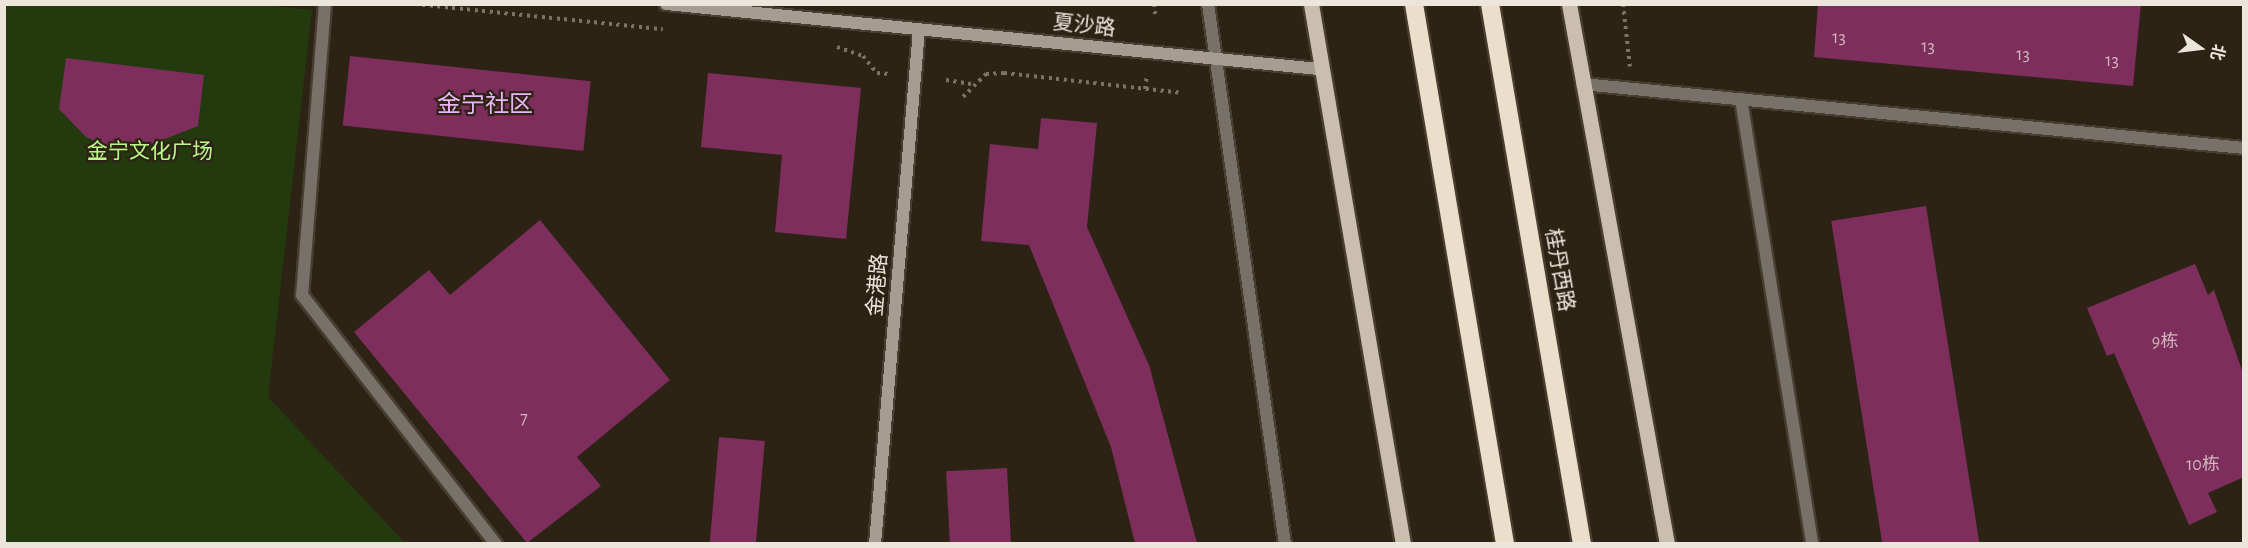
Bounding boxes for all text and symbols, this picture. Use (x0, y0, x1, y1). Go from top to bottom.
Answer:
street label: 夏沙路 (1051, 10, 1117, 42)
north arrow (2170, 18, 2230, 78)
house number: 13 (1832, 27, 1846, 49)
house number: 13 (1921, 36, 1935, 58)
text: 北 (2208, 43, 2227, 62)
house number: 13 (2016, 44, 2030, 66)
house number: 13 (2105, 50, 2119, 72)
district label: 金宁社区 (437, 92, 533, 120)
park label: 金宁文化广场 (87, 139, 213, 165)
street label: 桂丹西路 (1539, 226, 1579, 314)
street label: 金港路 (863, 253, 893, 317)
house number: 9栋 (2152, 331, 2178, 353)
house number: 7 (520, 408, 528, 430)
house number: 10栋 (2186, 454, 2220, 476)

